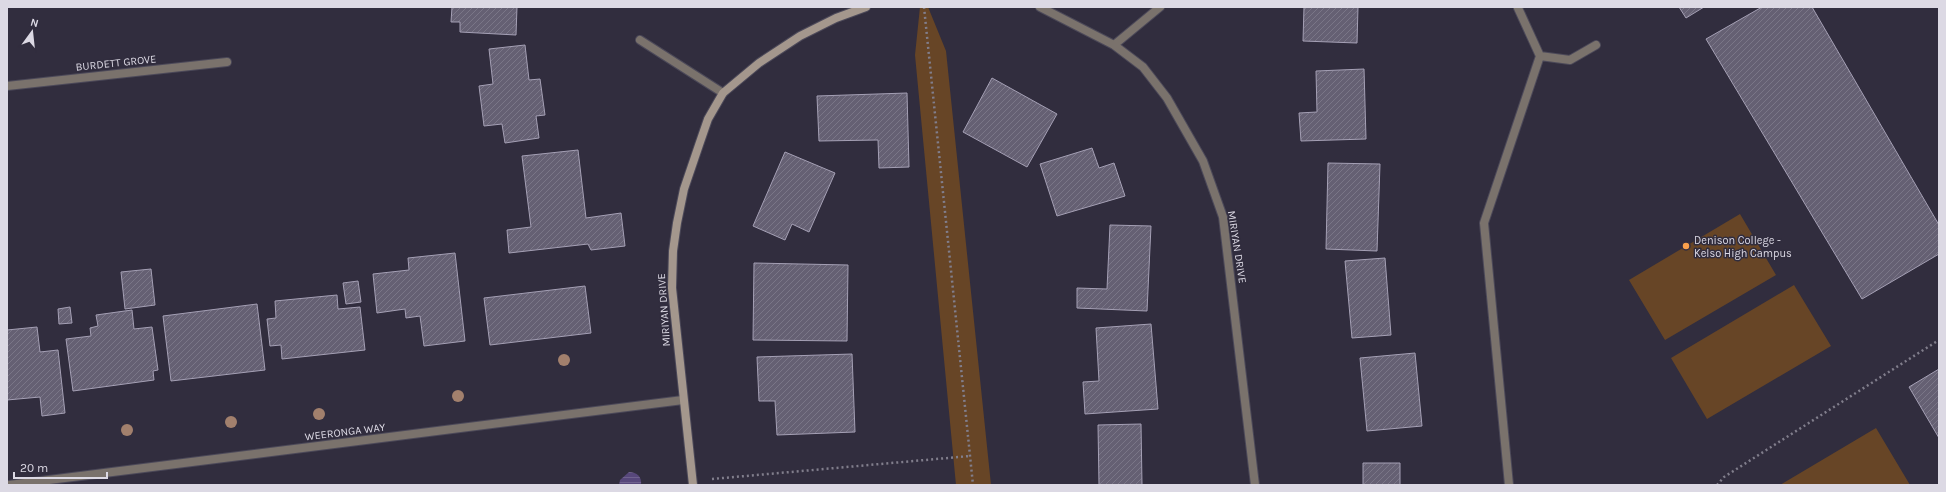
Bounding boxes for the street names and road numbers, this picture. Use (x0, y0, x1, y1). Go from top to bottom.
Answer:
street label: BURDETT GROVE (75, 52, 157, 74)
street label: MIRIYAN DRIVE (1225, 210, 1249, 284)
street label: MIRIYAN DRIVE (655, 273, 673, 347)
street label: WEERONGA WAY (304, 421, 386, 443)

